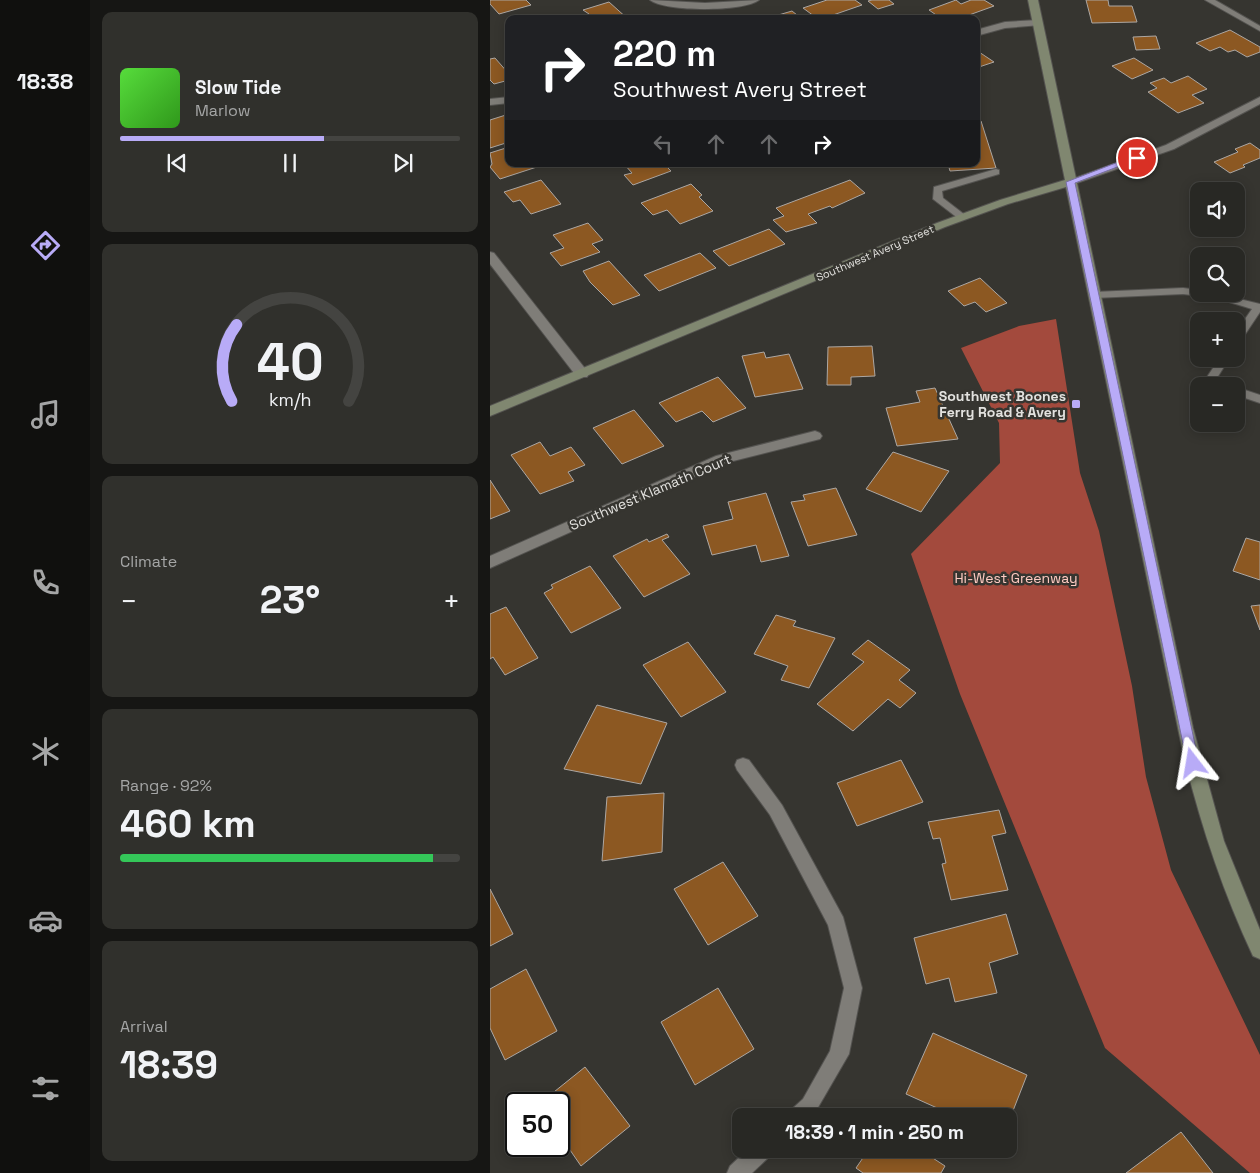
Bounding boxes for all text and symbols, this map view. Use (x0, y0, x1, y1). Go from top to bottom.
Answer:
text: 220 m (613, 32, 716, 76)
icon: right (530, 35, 595, 100)
text: 18:38 (17, 67, 73, 95)
text: Slow Tide (195, 75, 281, 100)
text: Southwest Avery Street (613, 75, 867, 103)
text: Marlow (195, 100, 251, 121)
icon: left (649, 130, 677, 158)
icon: ahead (702, 130, 730, 158)
icon: ahead (755, 130, 783, 158)
icon: right (808, 130, 836, 158)
pin (1116, 137, 1158, 179)
icon: arrive (1123, 144, 1151, 172)
icon: previous (163, 149, 191, 177)
icon: pause (276, 149, 304, 177)
icon: next (389, 149, 417, 177)
map controls (1190, 182, 1245, 432)
button: sound (1190, 182, 1245, 237)
street label: Southwest Avery Street (814, 222, 936, 284)
icon: directions (28, 228, 63, 263)
button: search (1190, 247, 1245, 302)
button: + (1190, 312, 1245, 367)
text: 40 (257, 329, 323, 395)
button: − (1190, 377, 1245, 432)
place label: Southwest Boones Ferry Road & Avery (939, 387, 1066, 421)
text: km/h (269, 388, 311, 411)
icon: music (28, 397, 63, 432)
marker: Southwest Boones Ferry Road & Avery (1070, 398, 1082, 410)
street label: Southwest Klamath Court (567, 450, 733, 534)
text: Climate (120, 551, 177, 572)
icon: phone (28, 565, 63, 600)
park label: Hi-West Greenway (954, 569, 1078, 587)
text: 23° (260, 576, 320, 624)
text: − (120, 583, 137, 619)
text: + (443, 583, 460, 619)
icon: climate (28, 734, 63, 769)
position arrow (1166, 736, 1218, 788)
text: Range · 92% (120, 775, 212, 796)
text: 460 km (120, 800, 256, 848)
icon: car (28, 903, 63, 938)
text: Arrival (120, 1016, 168, 1037)
text: 18:39 (120, 1041, 218, 1089)
icon: filters (28, 1071, 63, 1106)
speed limit sign: 50 (505, 1092, 570, 1157)
text: 18:39 · 1 min · 250 m (785, 1120, 964, 1145)

